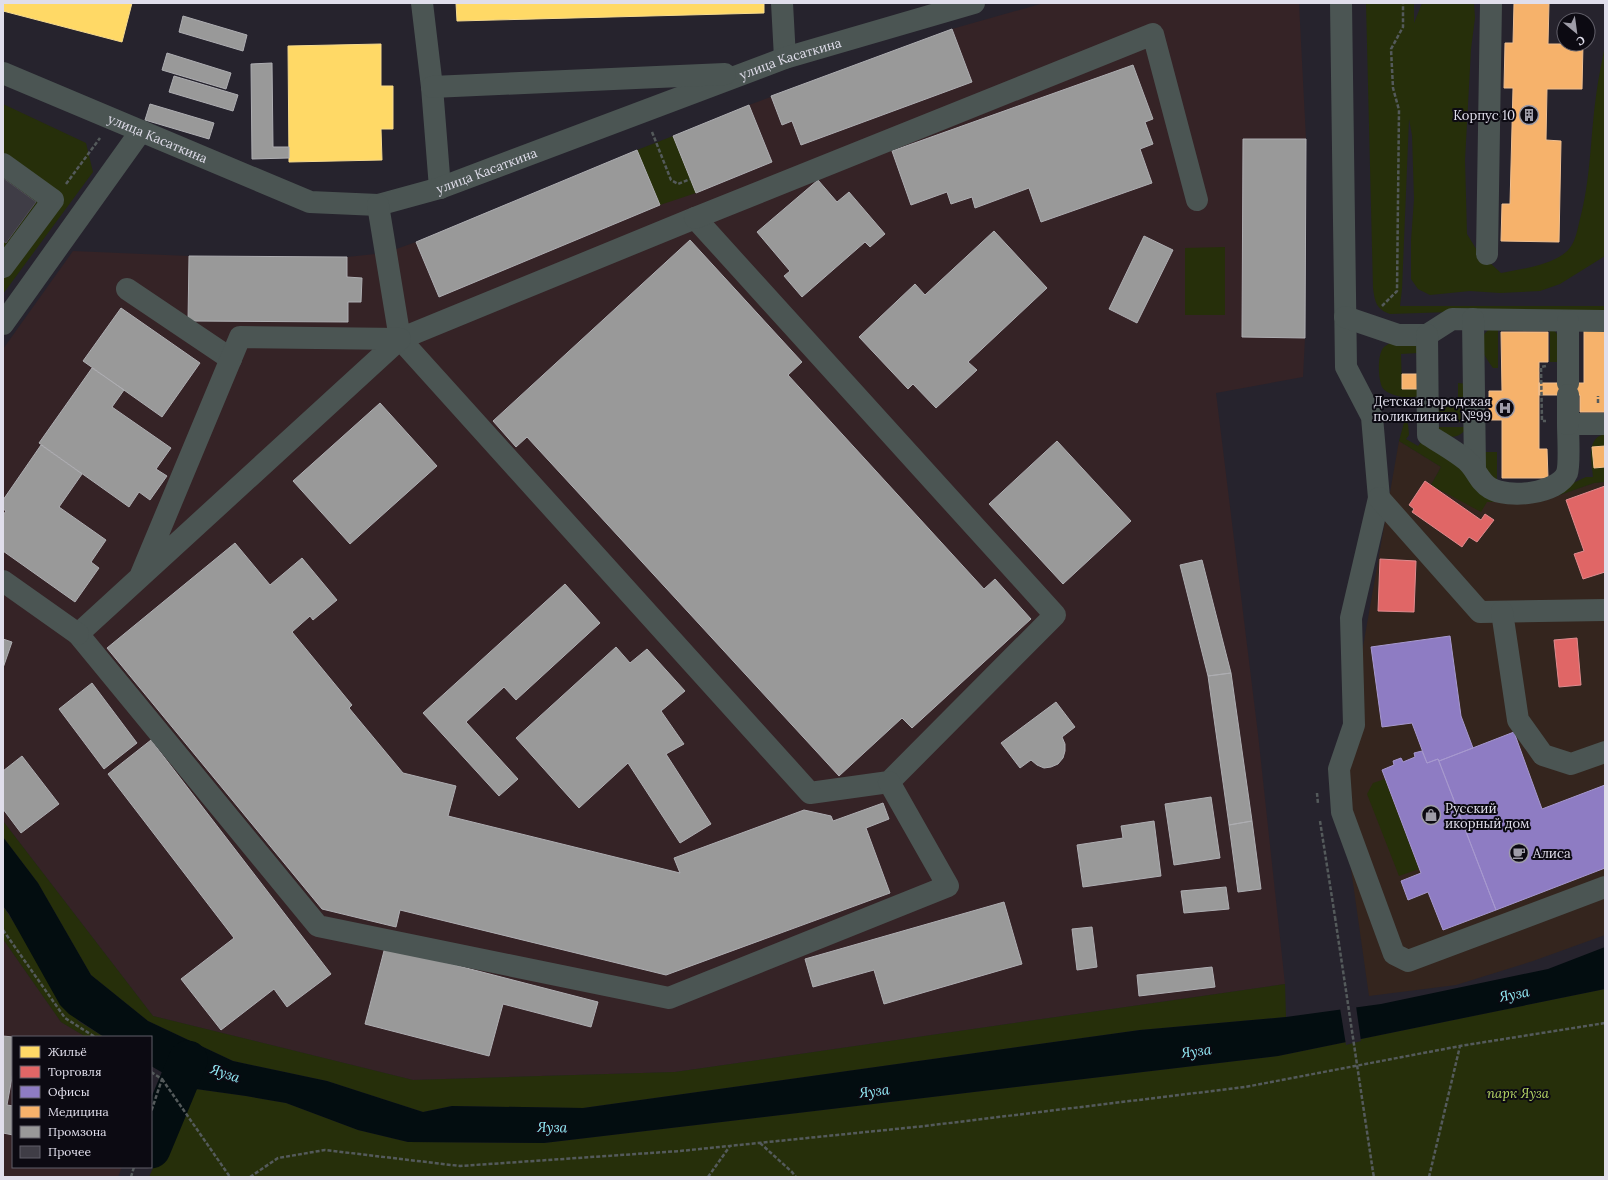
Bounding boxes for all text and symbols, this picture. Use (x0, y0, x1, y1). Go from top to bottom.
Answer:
north arrow (1556, 12, 1596, 52)
street label: улица Касаткина (737, 33, 844, 83)
text: С (1574, 33, 1588, 49)
building icon: Корпус 10 (1518, 104, 1540, 126)
place label: Корпус 10 (1453, 107, 1515, 124)
street label: улица Касаткина (106, 110, 211, 167)
street label: улица Касаткина (434, 144, 540, 197)
place label: Детская городская поликлиника №99 (1373, 393, 1491, 425)
hospital icon: Детская городская поликлиника №99 (1494, 397, 1516, 419)
place label: Русский икорный дом (1445, 800, 1530, 832)
shop icon: Русский икорный дом (1420, 804, 1442, 826)
cafe icon: Алиса (1508, 842, 1530, 864)
place label: Алиса (1532, 845, 1571, 862)
water label: Яуза (1497, 982, 1531, 1006)
legend (12, 1036, 152, 1168)
water label: Яуза (1180, 1040, 1213, 1062)
text: Жильё (48, 1044, 87, 1059)
water label: Яуза (208, 1060, 243, 1087)
text: Торговля (48, 1064, 101, 1079)
water label: Яуза (858, 1080, 891, 1102)
text: Офисы (48, 1084, 90, 1099)
park label: парк Яуза (1487, 1085, 1550, 1102)
text: Медицина (48, 1104, 109, 1119)
water label: Яуза (537, 1118, 568, 1136)
text: Промзона (48, 1124, 106, 1139)
text: Прочее (48, 1144, 91, 1159)

